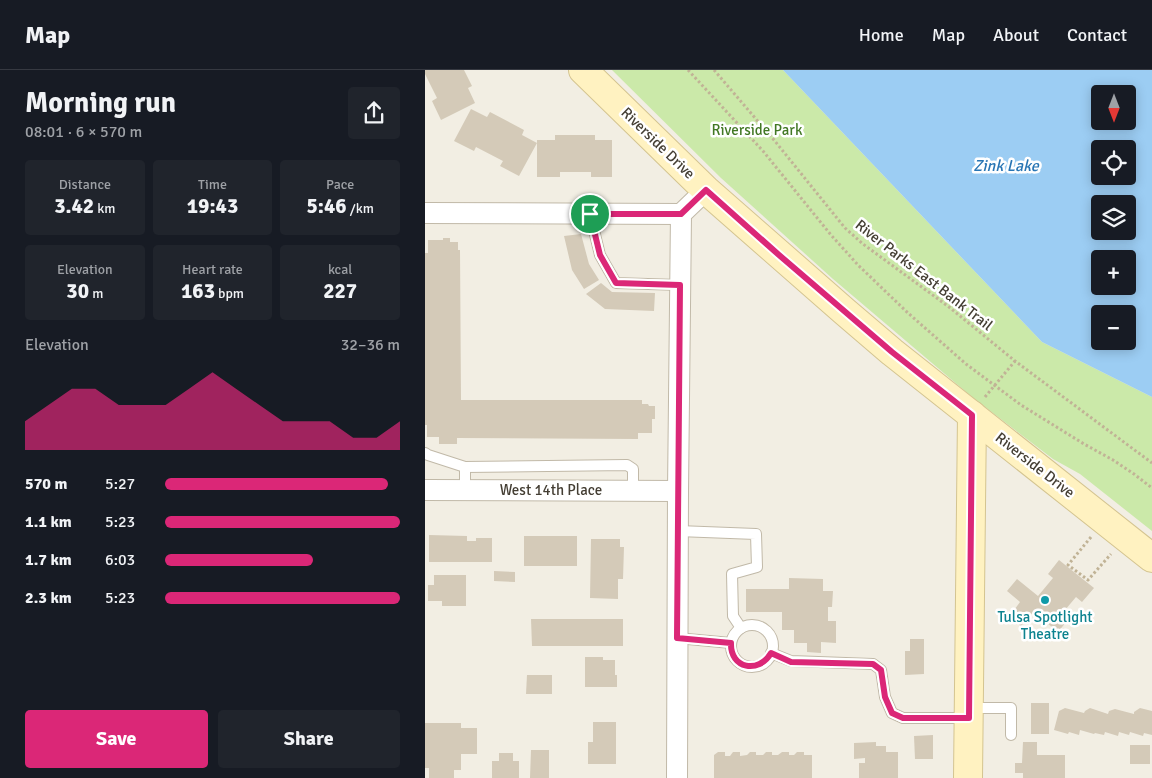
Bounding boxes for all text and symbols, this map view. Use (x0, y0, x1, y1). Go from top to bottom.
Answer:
text: Map (25, 20, 70, 50)
text: Home (859, 24, 904, 46)
text: Map (932, 24, 965, 46)
text: About (993, 24, 1039, 46)
text: Contact (1067, 24, 1127, 46)
north arrow (1091, 85, 1136, 130)
map controls (1091, 85, 1136, 350)
text: Morning run (25, 86, 176, 120)
button: share (348, 87, 400, 139)
street label: Riverside Drive (617, 103, 699, 183)
park label: Riverside Park (712, 121, 803, 139)
text: 08:01 · 6 × 570 m (25, 122, 142, 142)
button: locate (1091, 140, 1136, 185)
water label: Zink Lake (973, 156, 1040, 176)
text: Distance (59, 176, 111, 193)
text: Time (198, 176, 227, 193)
text: Pace (326, 176, 354, 193)
text: 3.42 (54, 193, 94, 219)
text: 19:43 (187, 193, 238, 219)
text: 5:46 (306, 193, 347, 219)
pin (569, 193, 611, 235)
button: layers (1091, 195, 1136, 240)
text: km (94, 200, 115, 217)
text: /km (347, 200, 374, 217)
icon: arrive (576, 200, 604, 228)
street label: River Parks East Bank Trail (852, 216, 996, 334)
button: + (1091, 250, 1136, 295)
text: Elevation (57, 261, 113, 278)
text: Heart rate (182, 261, 243, 278)
text: kcal (328, 261, 352, 278)
text: 30 (66, 278, 89, 304)
text: 163 (181, 278, 215, 304)
text: 227 (323, 278, 357, 304)
text: m (89, 285, 103, 302)
text: bpm (215, 285, 244, 302)
button: − (1091, 305, 1136, 350)
text: Elevation (25, 335, 89, 355)
text: 32–36 m (341, 335, 400, 355)
street label: Riverside Drive (992, 428, 1078, 502)
text: 570 m (25, 474, 67, 494)
text: 5:27 (105, 474, 135, 494)
street label: West 14th Place (500, 481, 602, 499)
text: 1.1 km (25, 512, 72, 532)
text: 5:23 (105, 512, 135, 532)
text: 1.7 km (25, 550, 72, 570)
text: 6:03 (105, 550, 135, 570)
text: 2.3 km (25, 588, 72, 608)
text: 5:23 (105, 588, 135, 608)
marker: Tulsa Spotlight Theatre (1039, 594, 1051, 606)
place label: Tulsa Spotlight Theatre (997, 608, 1093, 643)
button: Save (25, 710, 208, 768)
button: Share (218, 710, 400, 768)

